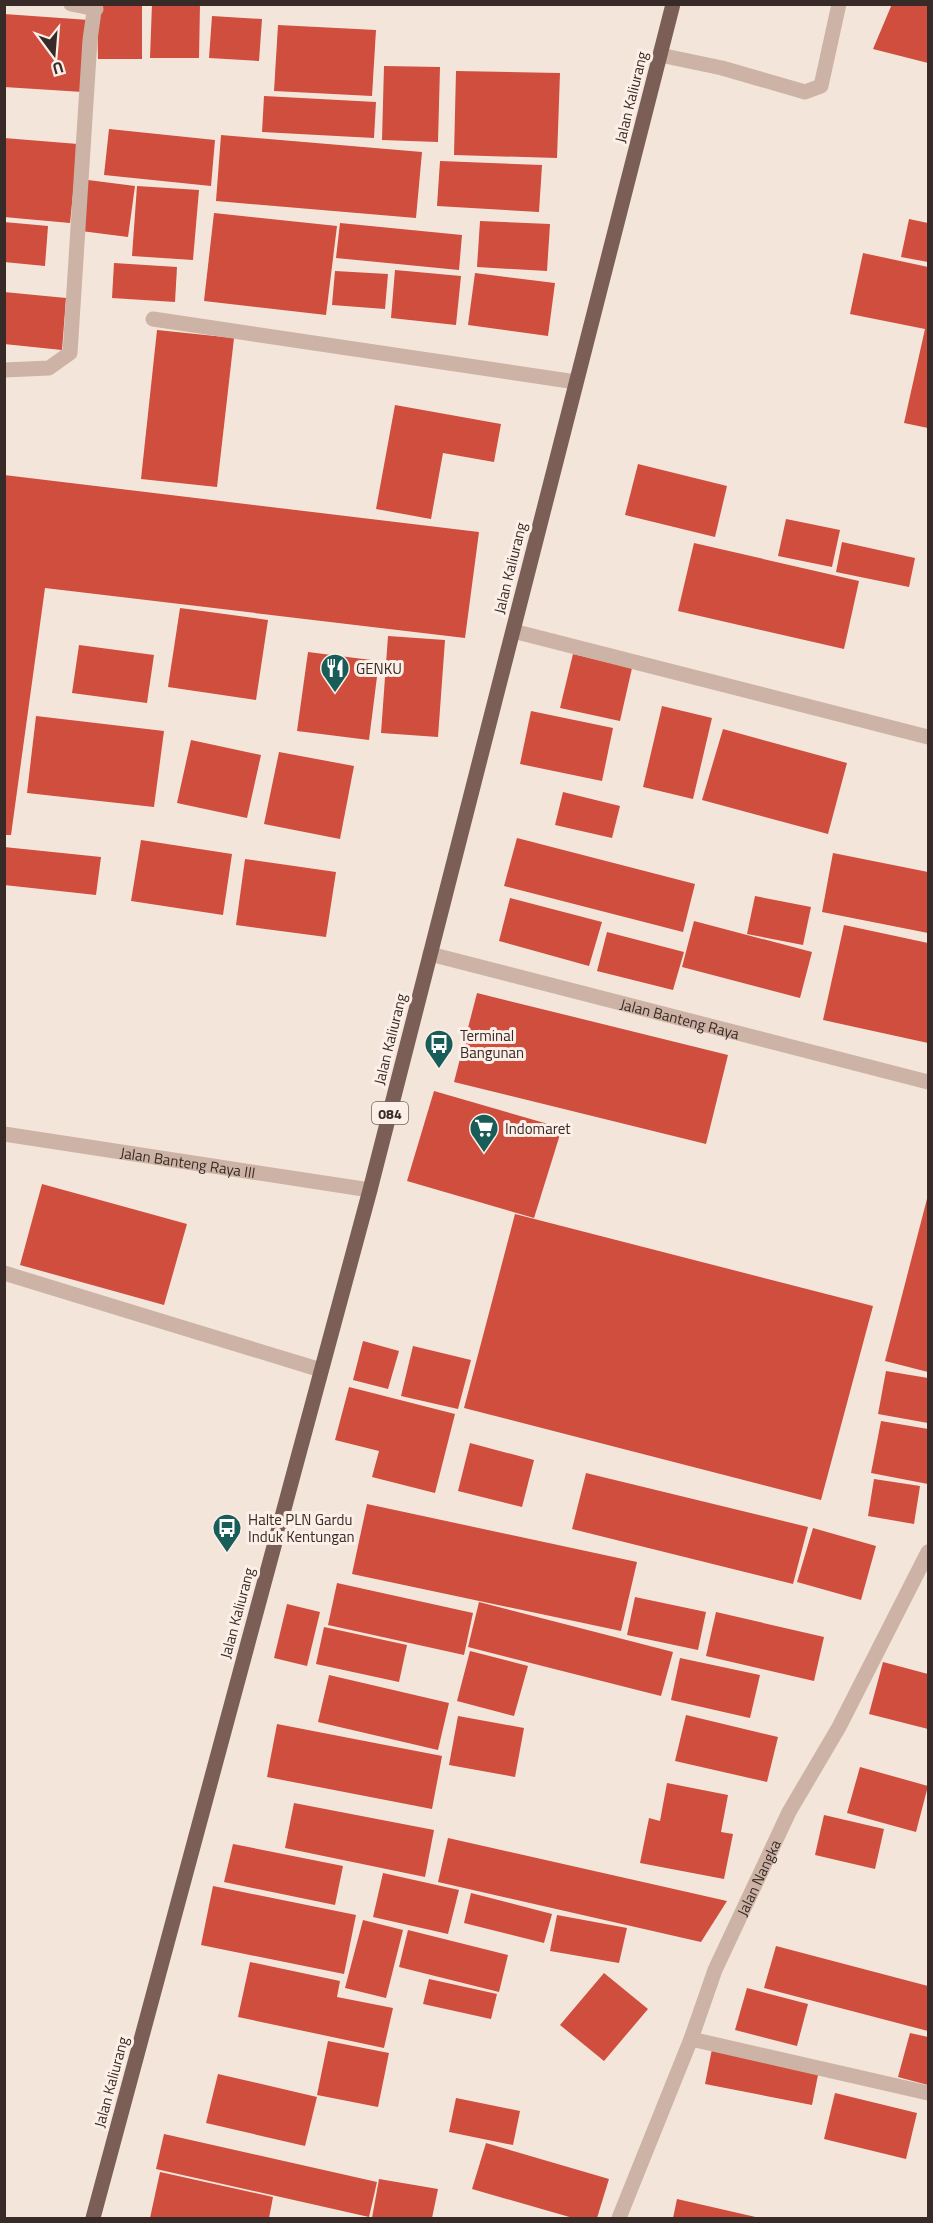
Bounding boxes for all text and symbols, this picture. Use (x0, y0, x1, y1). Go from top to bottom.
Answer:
north arrow (24, 24, 84, 84)
street label: Jalan Kaliurang (609, 49, 654, 145)
text: U (50, 55, 66, 81)
street label: Jalan Kaliurang (488, 520, 533, 616)
restaurant icon: GENKU (319, 652, 351, 694)
place label: GENKU (356, 657, 402, 680)
street label: Jalan Kaliurang (368, 991, 413, 1087)
street label: Jalan Banteng Raya (618, 992, 742, 1045)
place label: Terminal Bangunan (460, 1024, 524, 1064)
bus stop icon: Terminal Bangunan (423, 1028, 455, 1070)
road number: 084 (372, 1102, 408, 1124)
supermarket icon: Indomaret (468, 1112, 500, 1154)
place label: Indomaret (505, 1117, 571, 1140)
street label: Jalan Banteng Raya III (119, 1140, 257, 1184)
place label: Halte PLN Gardu Induk Kentungan (248, 1508, 355, 1548)
bus stop icon: Halte PLN Gardu Induk Kentungan (211, 1512, 243, 1554)
street label: Jalan Kaliurang (214, 1565, 260, 1661)
street label: Jalan Nangka (730, 1835, 786, 1920)
street label: Jalan Kaliurang (88, 2034, 134, 2130)

